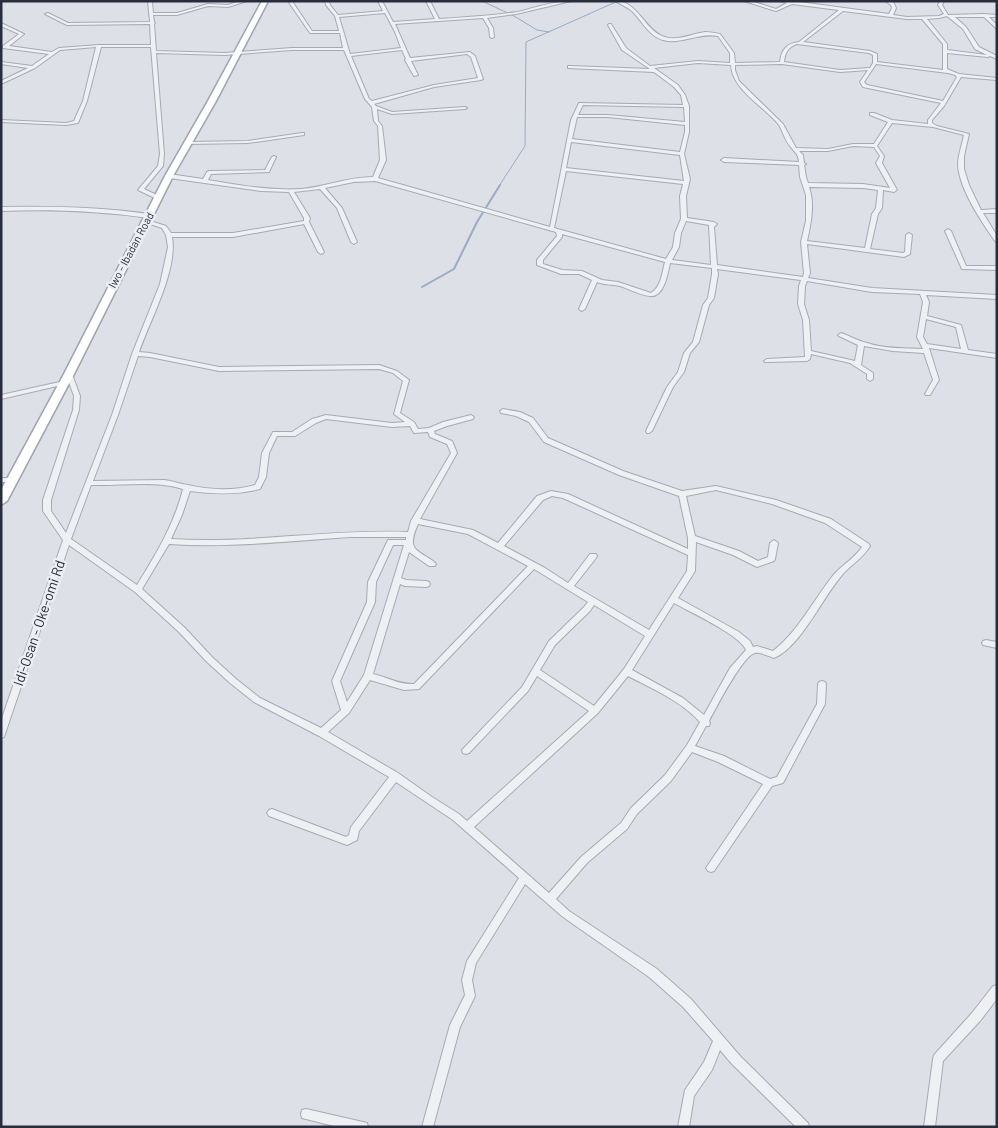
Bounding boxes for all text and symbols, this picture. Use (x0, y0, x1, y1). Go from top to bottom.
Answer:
street label: Iwo - Ibadan Road (105, 210, 156, 290)
street label: Idi-Osan - Oke-omi Rd (9, 558, 68, 688)

